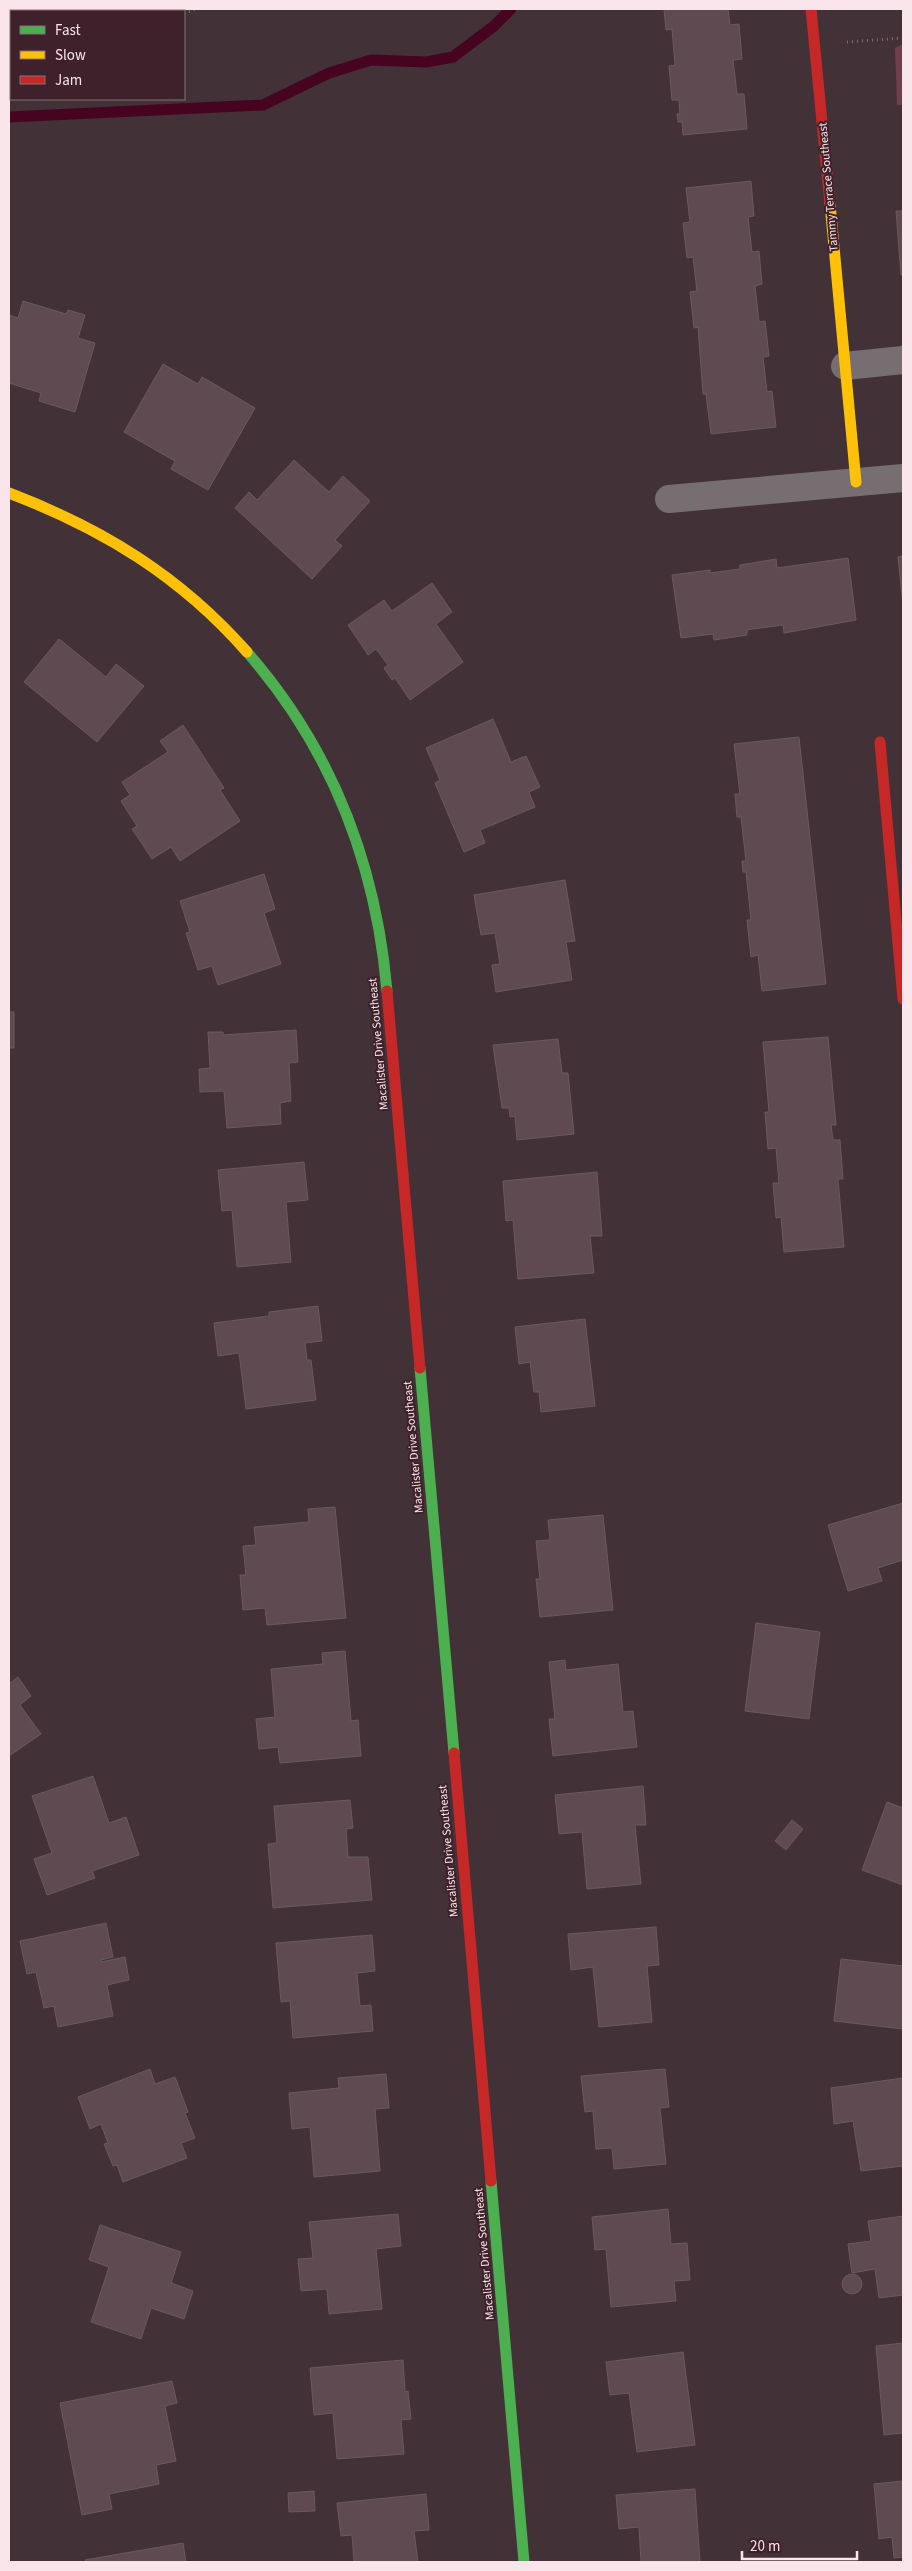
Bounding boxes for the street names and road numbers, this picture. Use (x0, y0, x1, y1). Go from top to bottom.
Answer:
street label: Tammy Terrace Southeast (814, 122, 843, 252)
street label: Macalister Drive Southeast (364, 977, 393, 1111)
street label: Macalister Drive Southeast (399, 1380, 428, 1514)
street label: Macalister Drive Southeast (434, 1784, 463, 1918)
street label: Macalister Drive Southeast (470, 2187, 499, 2321)

